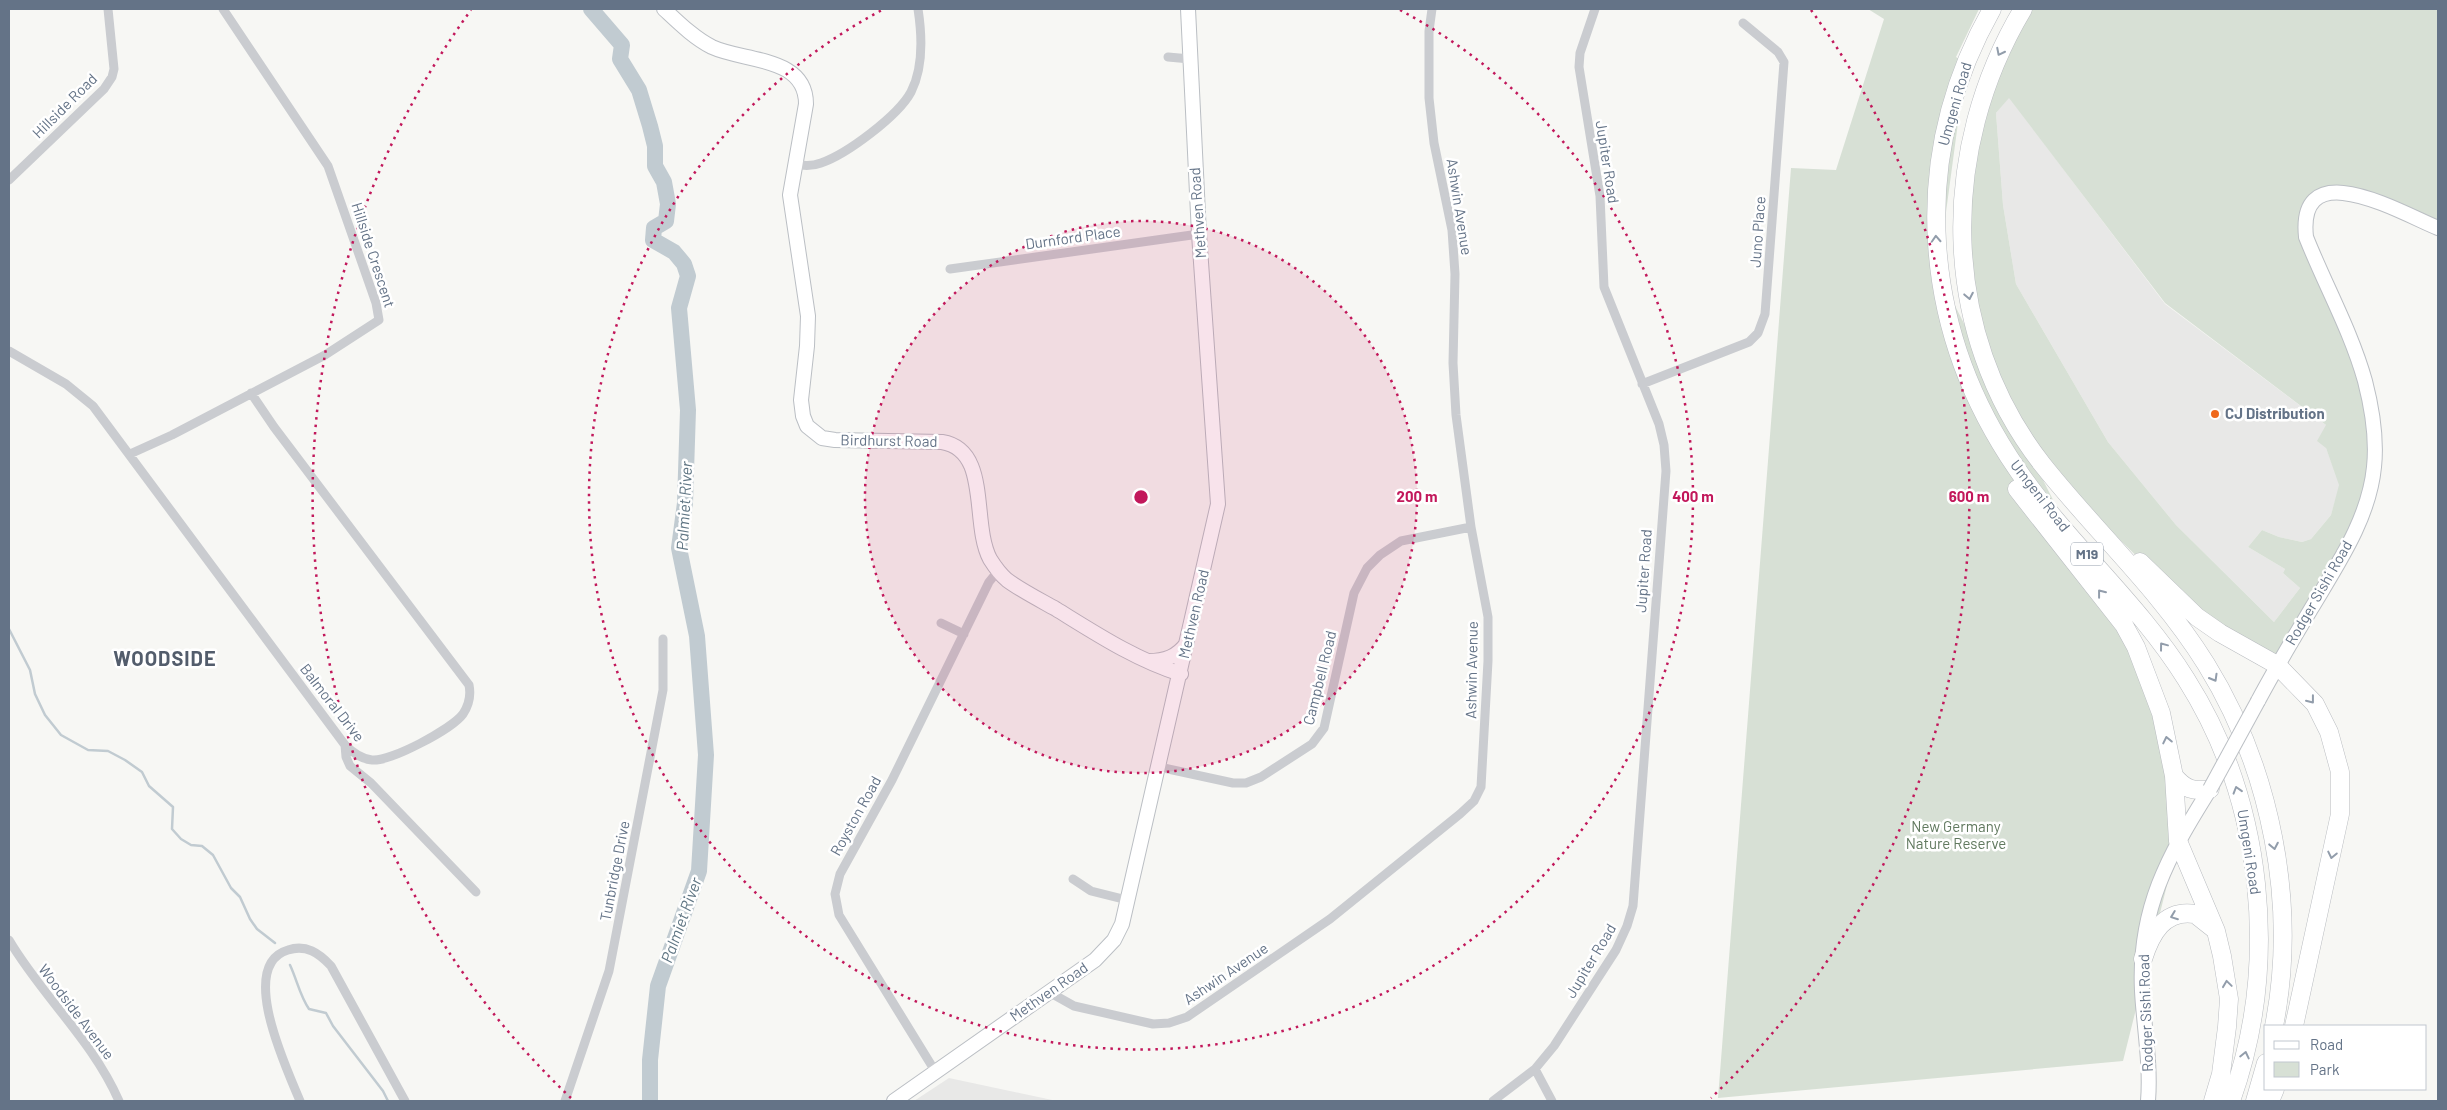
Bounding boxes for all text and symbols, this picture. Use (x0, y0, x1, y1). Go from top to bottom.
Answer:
one-way arrow (1996, 47, 2006, 56)
street label: Umgeni Road (1934, 60, 1975, 148)
street label: Hillside Road (28, 69, 100, 141)
street label: Jupiter Road (1593, 119, 1623, 205)
street label: Ashwin Avenue (1443, 157, 1477, 256)
street label: Methven Road (1185, 167, 1209, 259)
street label: Juno Place (1746, 196, 1768, 268)
street label: Hillside Crescent (348, 200, 399, 310)
street label: Durnford Place (1024, 221, 1122, 253)
one-way arrow (1931, 235, 1942, 243)
one-way arrow (1963, 291, 1973, 300)
place label: CJ Distribution (2225, 404, 2325, 422)
marker: CJ Distribution (2209, 408, 2221, 420)
street label: Birdhurst Road (840, 430, 938, 450)
street label: Umgeni Road (2007, 456, 2074, 535)
water label: Palmiet River (672, 460, 695, 551)
text: 200 m (1396, 487, 1438, 505)
text: 400 m (1672, 487, 1714, 505)
text: 600 m (1949, 487, 1989, 505)
centre of rings (1132, 488, 1150, 506)
street label: Jupiter Road (1631, 529, 1655, 613)
street label: Rodger Sishi Road (2281, 537, 2355, 648)
road number: M19 (2071, 542, 2103, 566)
street label: Methven Road (1174, 567, 1212, 660)
one-way arrow (2099, 590, 2107, 599)
street label: Ashwin Avenue (1461, 621, 1481, 719)
street label: Campbell Road (1299, 629, 1339, 727)
one-way arrow (2161, 643, 2169, 652)
district label: WOODSIDE (113, 646, 217, 670)
street label: Balmoral Drive (297, 660, 369, 745)
one-way arrow (2208, 672, 2218, 681)
one-way arrow (2305, 694, 2314, 704)
one-way arrow (2162, 736, 2173, 745)
street label: Royston Road (826, 773, 884, 859)
one-way arrow (2233, 787, 2243, 795)
street label: Umgeni Road (2234, 808, 2266, 896)
park label: New Germany Nature Reserve (1906, 817, 2006, 852)
street label: Tunbridge Drive (595, 819, 633, 923)
one-way arrow (2268, 842, 2278, 851)
one-way arrow (2327, 850, 2338, 859)
water label: Palmiet River (656, 873, 705, 965)
one-way arrow (2171, 910, 2179, 920)
street label: Jupiter Road (1561, 920, 1619, 1001)
street label: Ashwin Avenue (1180, 938, 1271, 1008)
street label: Rodger Sishi Road (2134, 954, 2156, 1072)
street label: Methven Road (1006, 958, 1091, 1025)
street label: Woodside Avenue (35, 960, 119, 1063)
one-way arrow (2222, 980, 2232, 989)
legend (2264, 1025, 2427, 1090)
text: Road (2310, 1035, 2343, 1053)
one-way arrow (2239, 1050, 2250, 1059)
text: Park (2310, 1060, 2340, 1078)

